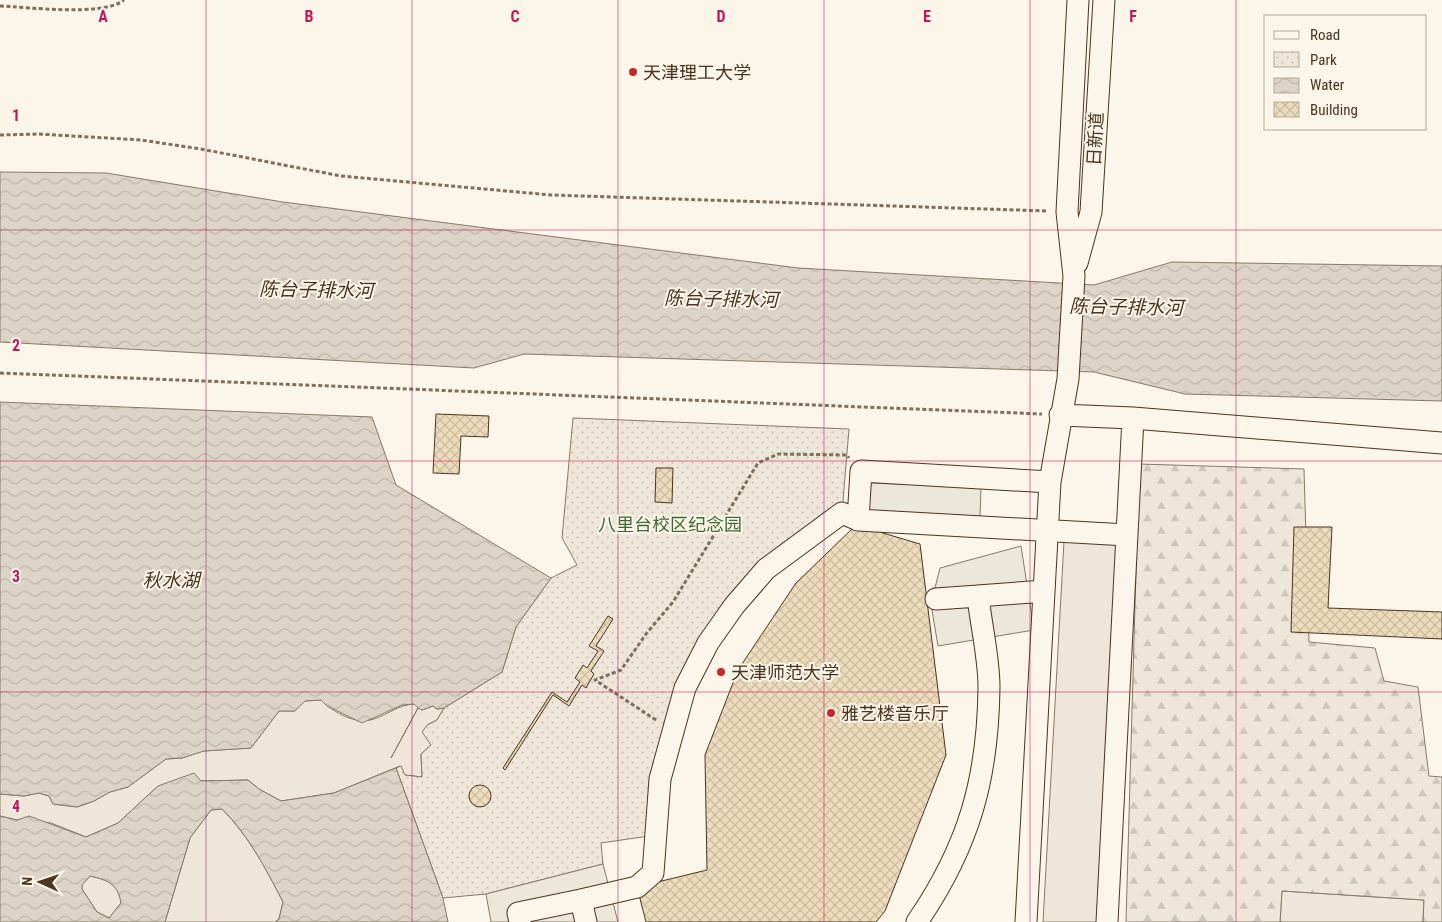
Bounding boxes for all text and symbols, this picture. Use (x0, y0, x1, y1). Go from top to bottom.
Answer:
text: A (98, 7, 108, 26)
text: B (305, 7, 314, 26)
text: C (510, 7, 520, 26)
text: D (716, 7, 726, 26)
text: E (923, 7, 931, 26)
text: F (1129, 7, 1137, 26)
legend (1264, 15, 1427, 130)
text: Road (1310, 26, 1340, 44)
text: Park (1310, 51, 1337, 69)
place label: 天津理工大学 (643, 62, 751, 83)
marker: 天津理工大学 (627, 66, 639, 78)
text: Water (1310, 76, 1345, 94)
text: Building (1310, 101, 1358, 119)
text: 1 (12, 106, 20, 125)
street label: 日新道 (1083, 111, 1107, 167)
water label: 陈台子排水河 (259, 278, 377, 303)
water label: 陈台子排水河 (664, 287, 782, 312)
water label: 陈台子排水河 (1069, 295, 1187, 320)
text: 2 (12, 336, 20, 355)
park label: 八里台校区纪念园 (598, 514, 742, 535)
text: 3 (12, 567, 20, 586)
water label: 秋水湖 (142, 569, 202, 592)
place label: 天津师范大学 (731, 662, 839, 683)
marker: 天津师范大学 (715, 666, 727, 678)
place label: 雅艺楼音乐厅 (841, 703, 949, 724)
marker: 雅艺楼音乐厅 (825, 707, 837, 719)
text: 4 (12, 797, 20, 816)
north arrow (15, 857, 65, 907)
text: N (19, 877, 35, 886)

